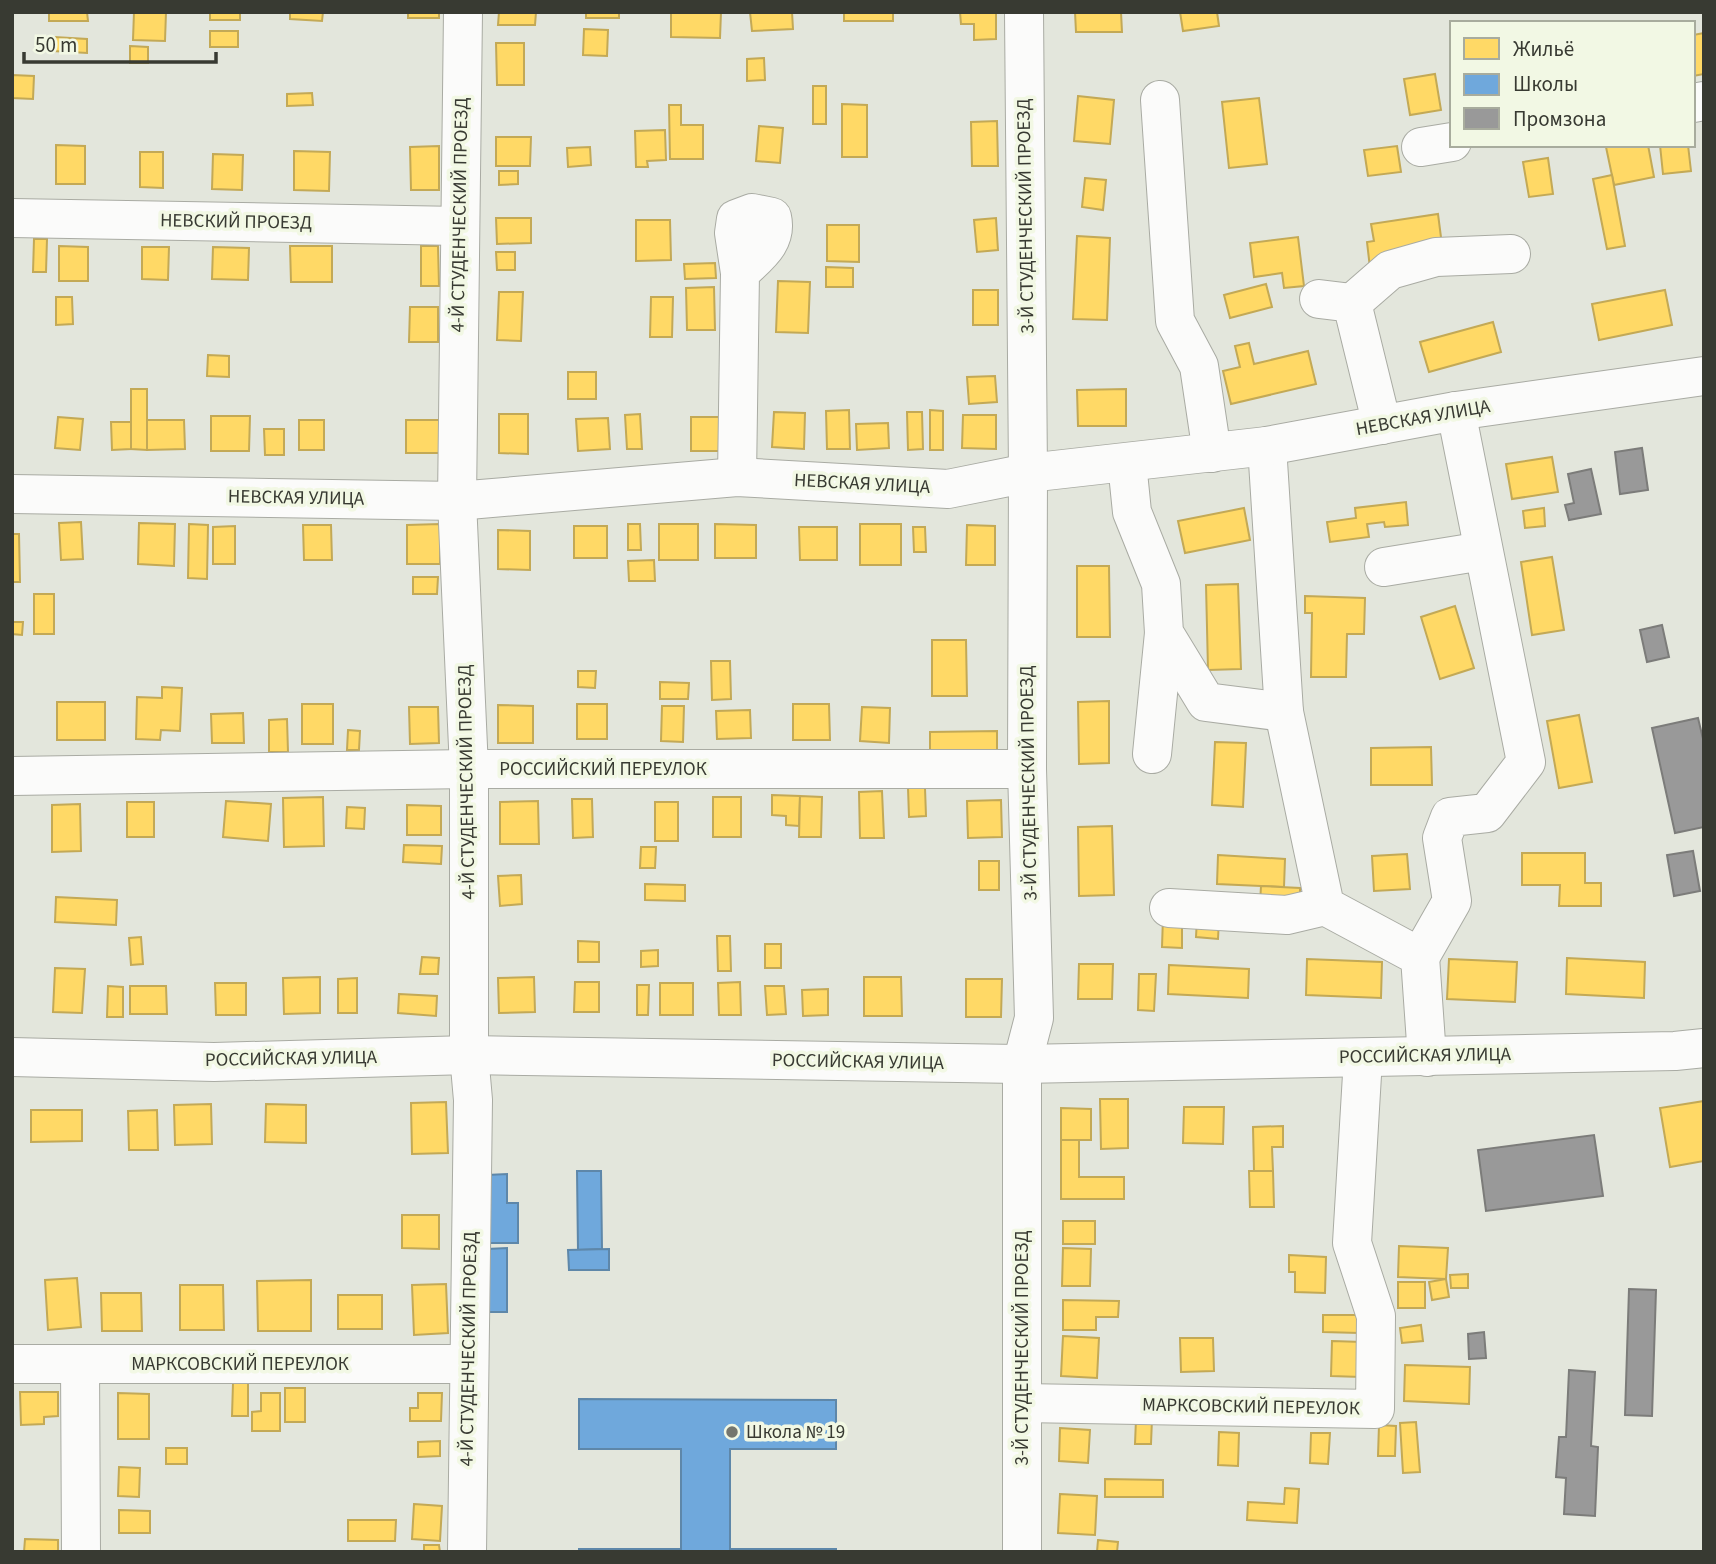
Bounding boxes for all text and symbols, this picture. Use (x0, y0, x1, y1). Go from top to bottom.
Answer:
scale bar (24, 21, 217, 65)
legend (1450, 21, 1695, 147)
text: 50 m (35, 30, 77, 60)
text: Жильё (1513, 34, 1574, 64)
text: Школы (1513, 69, 1578, 99)
street label: 4-Й СТУДЕНЧЕСКИЙ ПРОЕЗД (444, 97, 476, 333)
street label: 3-Й СТУДЕНЧЕСКИЙ ПРОЕЗД (1010, 98, 1042, 334)
text: Промзона (1513, 104, 1606, 134)
street label: НЕВСКИЙ ПРОЕЗД (160, 207, 312, 237)
street label: НЕВСКАЯ УЛИЦА (1354, 393, 1493, 443)
street label: НЕВСКАЯ УЛИЦА (793, 467, 931, 501)
street label: НЕВСКАЯ УЛИЦА (228, 483, 365, 513)
street label: 4-Й СТУДЕНЧЕСКИЙ ПРОЕЗД (451, 664, 483, 900)
street label: 3-Й СТУДЕНЧЕСКИЙ ПРОЕЗД (1013, 665, 1045, 901)
street label: РОССИЙСКИЙ ПЕРЕУЛОК (499, 756, 707, 783)
street label: РОССИЙСКАЯ УЛИЦА (1339, 1041, 1512, 1071)
street label: РОССИЙСКАЯ УЛИЦА (205, 1044, 378, 1074)
street label: РОССИЙСКАЯ УЛИЦА (772, 1047, 945, 1077)
street label: 3-Й СТУДЕНЧЕСКИЙ ПРОЕЗД (1009, 1230, 1036, 1466)
street label: 4-Й СТУДЕНЧЕСКИЙ ПРОЕЗД (453, 1231, 485, 1467)
street label: МАРКСОВСКИЙ ПЕРЕУЛОК (131, 1351, 349, 1378)
street label: МАРКСОВСКИЙ ПЕРЕУЛОК (1142, 1392, 1360, 1422)
place label: Школа № 19 (746, 1419, 845, 1446)
marker: Школа № 19 (724, 1424, 740, 1440)

